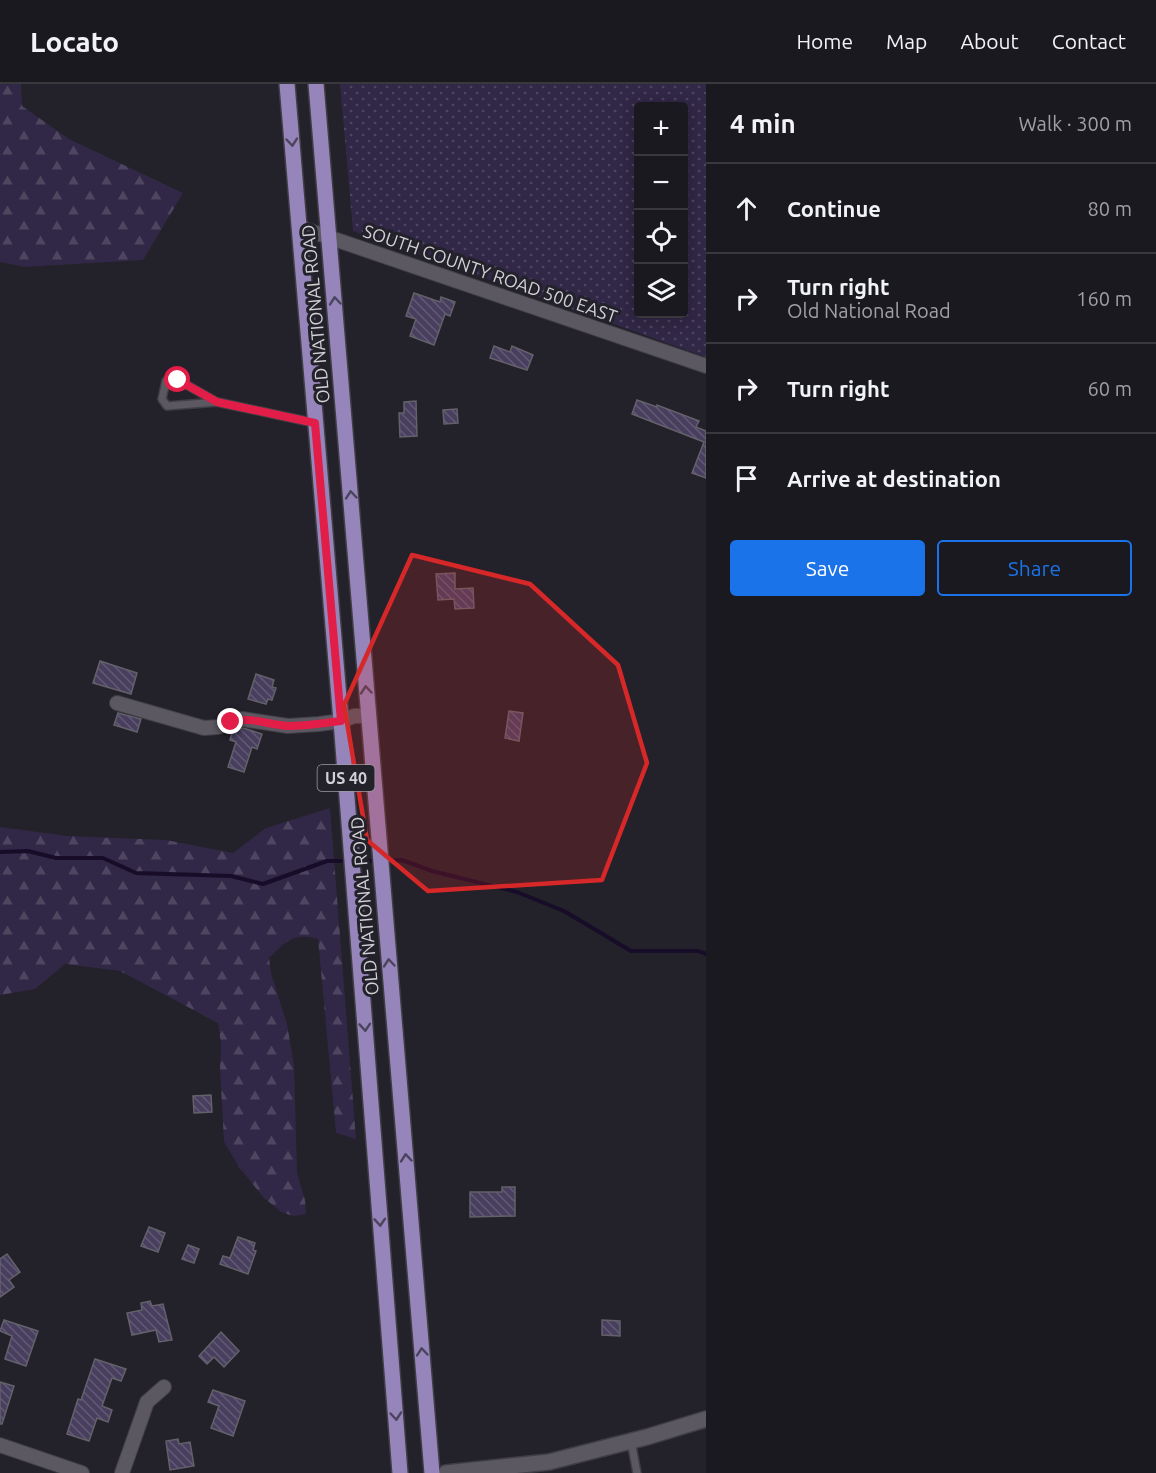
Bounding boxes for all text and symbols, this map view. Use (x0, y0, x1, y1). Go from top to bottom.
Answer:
text: Locato (30, 26, 119, 57)
text: Home (796, 29, 853, 53)
text: Map (886, 29, 927, 53)
text: About (960, 29, 1019, 53)
text: Contact (1052, 29, 1126, 53)
map controls (634, 102, 688, 318)
button: + (634, 102, 688, 156)
text: 4 min (730, 109, 796, 138)
text: Walk · 300 m (1019, 112, 1132, 135)
one-way arrow (285, 138, 298, 147)
button: − (634, 156, 688, 210)
icon: ahead (730, 192, 763, 225)
text: Continue (787, 196, 881, 221)
text: 80 m (1088, 197, 1132, 220)
button: locate (634, 210, 688, 264)
street label: SOUTH COUNTY ROAD 500 EAST (361, 220, 620, 326)
street label: OLD NATIONAL ROAD (297, 224, 333, 404)
button: layers (634, 264, 688, 318)
text: Turn right (787, 274, 889, 299)
icon: right (730, 282, 763, 315)
text: 160 m (1076, 287, 1132, 310)
one-way arrow (329, 296, 342, 305)
text: Old National Road (787, 299, 951, 322)
route start (164, 366, 190, 392)
icon: right (730, 372, 763, 405)
text: Turn right (787, 376, 889, 401)
text: 60 m (1088, 377, 1132, 400)
icon: arrive (730, 462, 763, 495)
text: Arrive at destination (787, 466, 1001, 491)
one-way arrow (344, 491, 357, 500)
button: Save (730, 540, 925, 596)
button: Share (937, 540, 1132, 596)
one-way arrow (360, 685, 373, 694)
route end (217, 708, 243, 734)
road number: US 40 (318, 765, 374, 791)
street label: OLD NATIONAL ROAD (346, 816, 382, 996)
one-way arrow (383, 959, 396, 968)
one-way arrow (358, 1023, 371, 1032)
one-way arrow (400, 1153, 413, 1162)
one-way arrow (374, 1217, 387, 1226)
one-way arrow (416, 1347, 429, 1356)
one-way arrow (389, 1412, 402, 1421)

